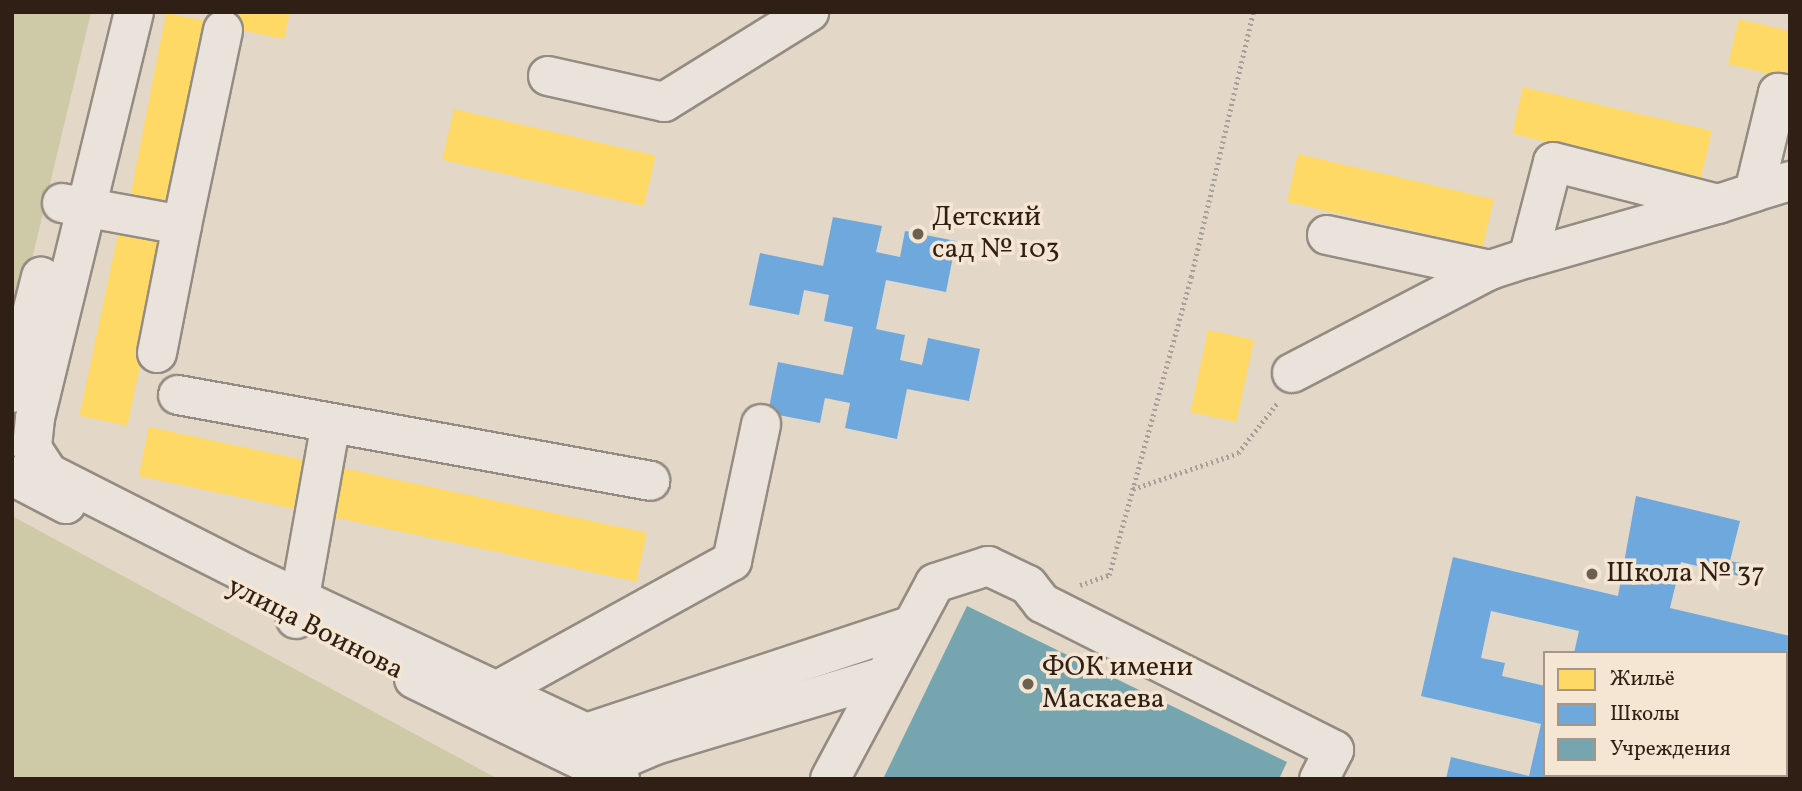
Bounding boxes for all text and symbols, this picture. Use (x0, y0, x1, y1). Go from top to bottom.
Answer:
place label: Детский сад № 103 (932, 201, 1060, 267)
marker: Детский сад № 103 (910, 226, 926, 242)
place label: Школа № 37 (1606, 557, 1765, 591)
marker: Школа № 37 (1584, 566, 1600, 582)
street label: улица Воинова (221, 570, 409, 688)
place label: ФОК имени Маскаева (1042, 651, 1193, 717)
legend (1543, 651, 1788, 777)
text: Жильё (1610, 665, 1675, 694)
marker: ФОК имени Маскаева (1020, 676, 1036, 692)
text: Школы (1610, 700, 1680, 729)
text: Учреждения (1610, 735, 1731, 764)

